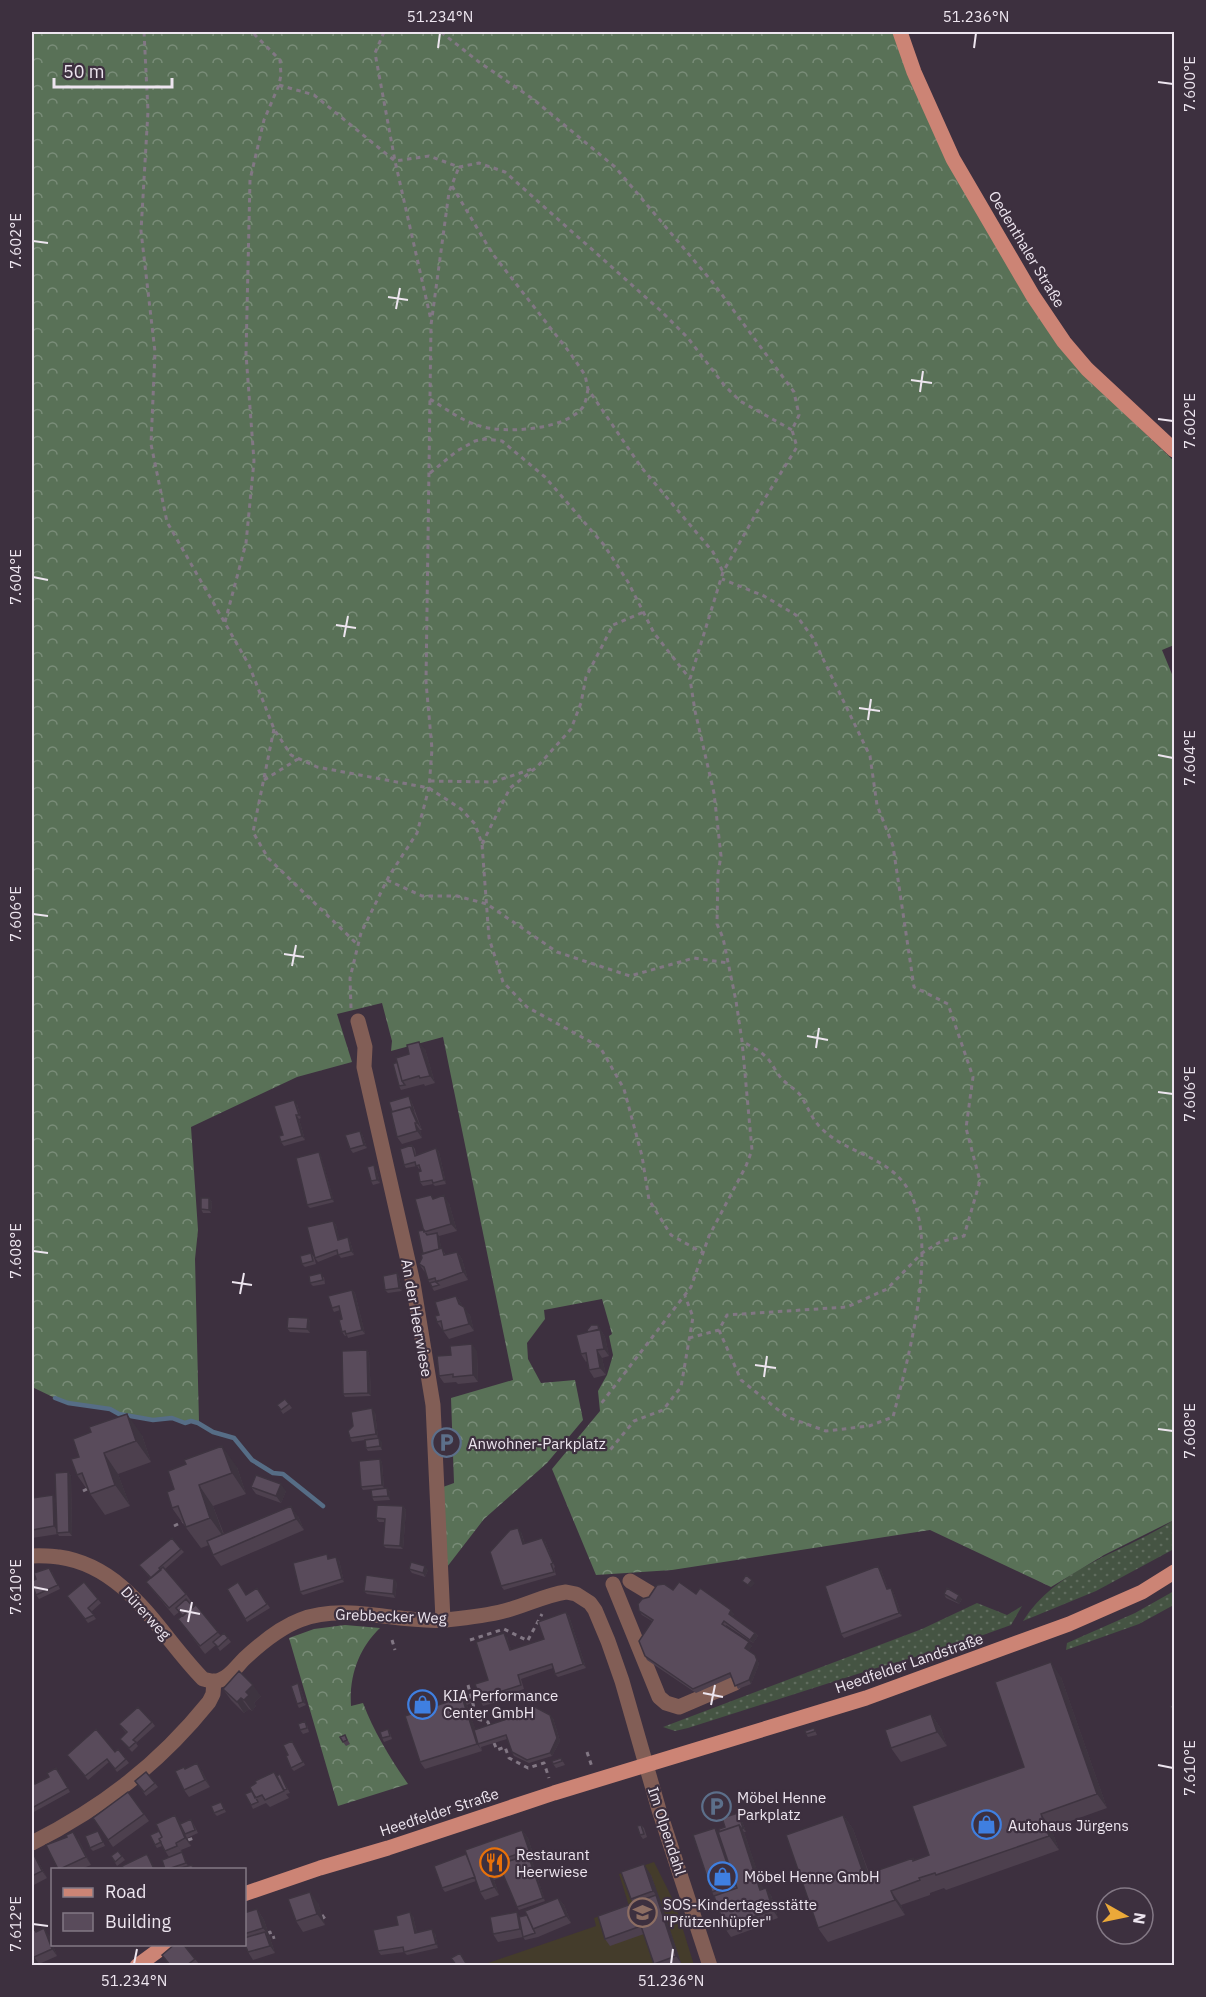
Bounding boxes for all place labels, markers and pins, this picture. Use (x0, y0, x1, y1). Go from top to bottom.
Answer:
parking icon: Anwohner-Parkplatz (431, 1427, 463, 1459)
place label: Anwohner-Parkplatz (468, 1434, 606, 1453)
place label: KIA Performance Center GmbH (443, 1686, 558, 1722)
shop icon: KIA Performance Center GmbH (406, 1688, 438, 1720)
place label: Möbel Henne Parkplatz (737, 1788, 826, 1824)
parking icon: Möbel Henne Parkplatz (700, 1790, 732, 1822)
shop icon: Autohaus Jürgens (971, 1809, 1003, 1841)
place label: Autohaus Jürgens (1008, 1816, 1129, 1835)
place label: Restaurant Heerwiese (516, 1845, 590, 1881)
restaurant icon: Restaurant Heerwiese (479, 1847, 511, 1879)
shop icon: Möbel Henne GmbH (707, 1860, 739, 1892)
place label: Möbel Henne GmbH (744, 1867, 880, 1886)
place label: SOS-Kindertagesstätte "Pfützenhüpfer" (663, 1895, 817, 1931)
school or university icon: SOS-Kindertagesstätte "Pfützenhüpfer" (626, 1897, 658, 1929)

